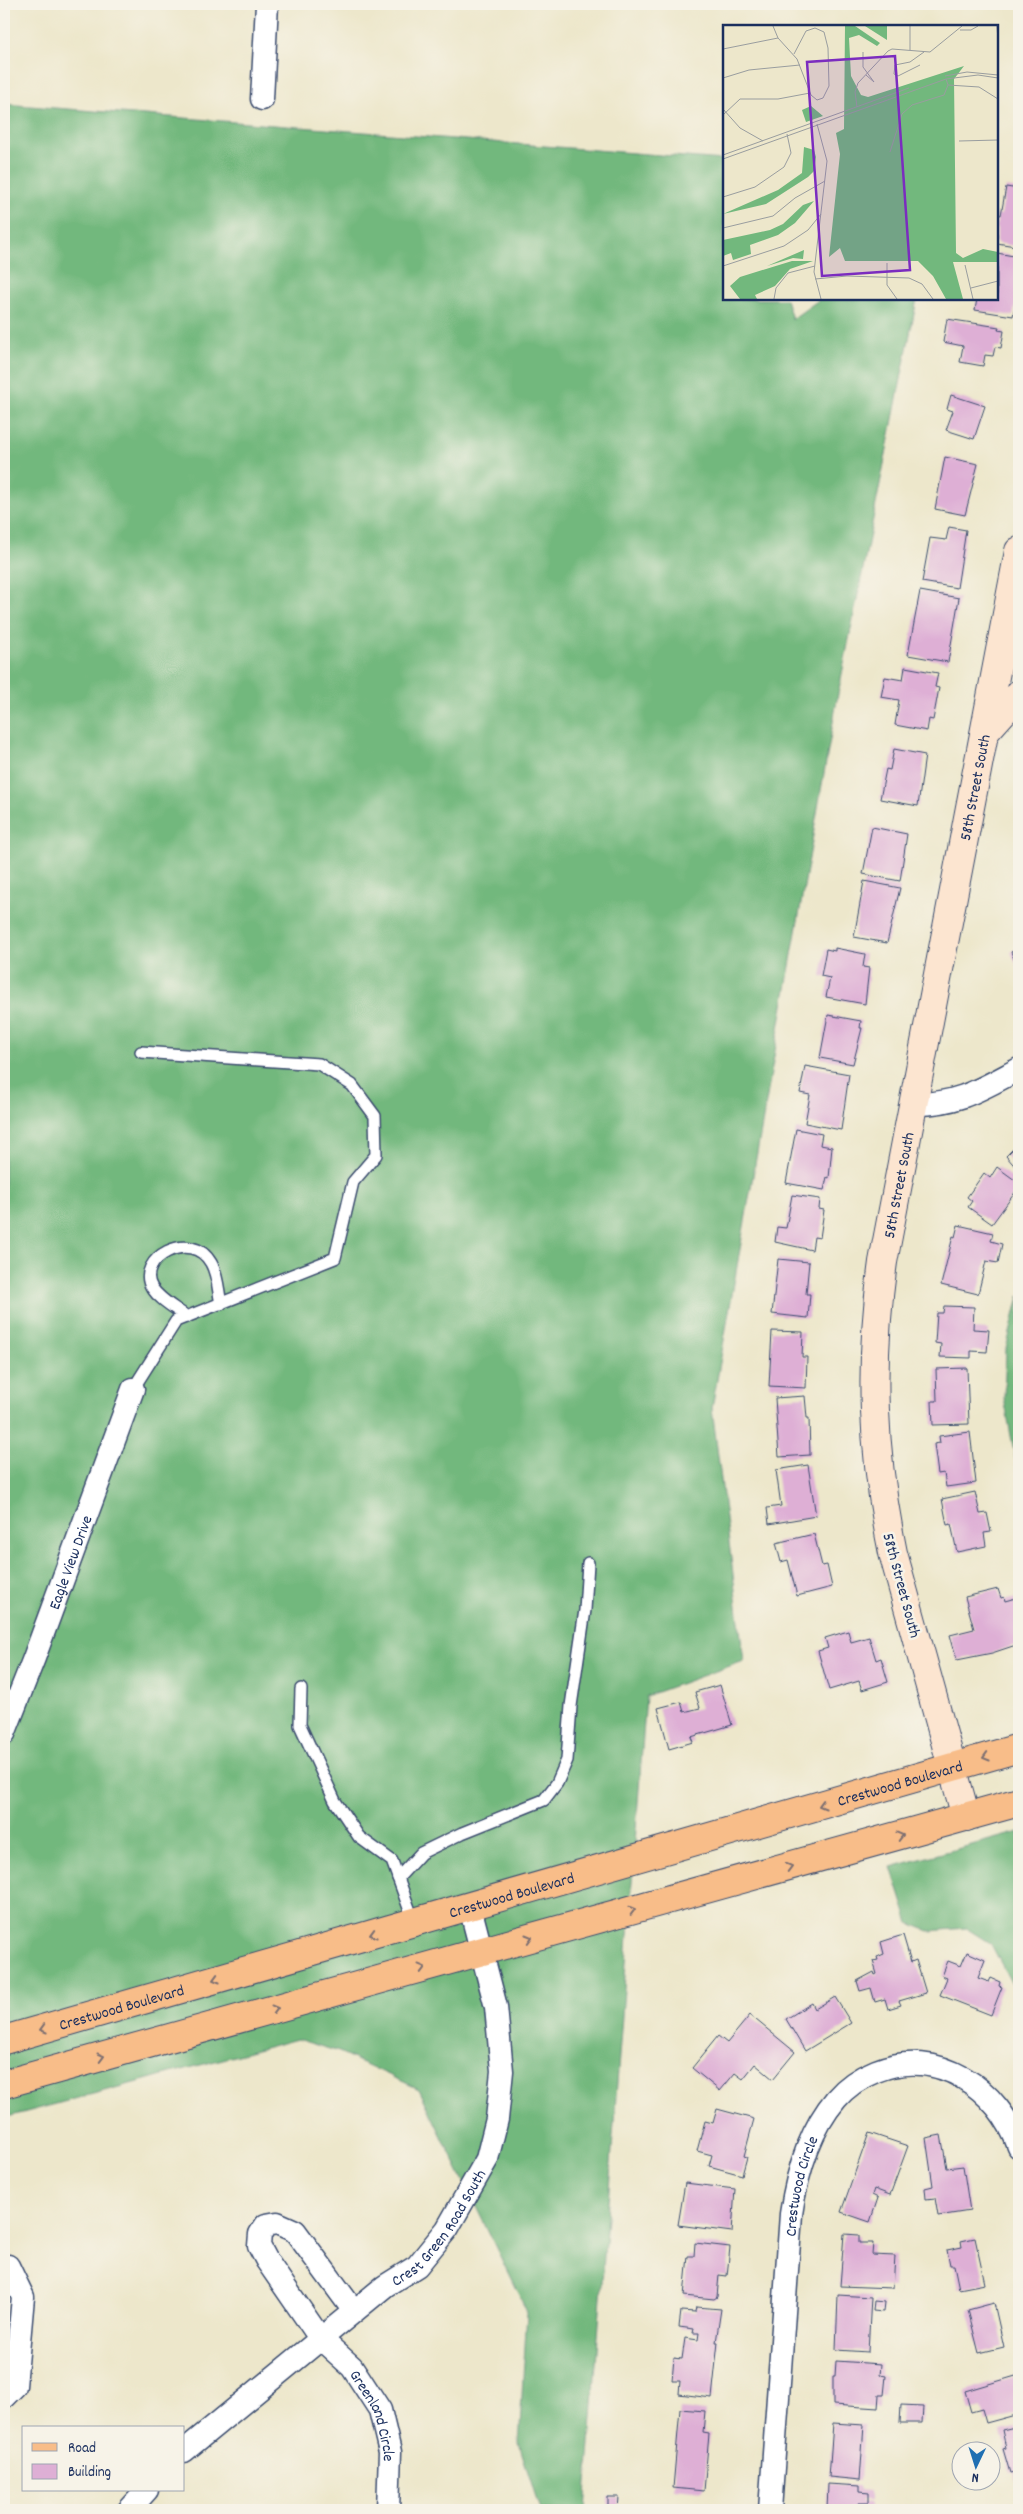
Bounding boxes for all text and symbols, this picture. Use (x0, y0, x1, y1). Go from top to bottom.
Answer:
inset map (723, 25, 998, 300)
street label: 58th Street South (955, 733, 998, 843)
street label: 58th Street South (879, 1130, 922, 1240)
street label: Eagle View Drive (44, 1512, 100, 1613)
street label: 58th Street South (876, 1531, 926, 1641)
one-way arrow (983, 1752, 991, 1762)
street label: Crestwood Boulevard (835, 1756, 966, 1814)
one-way arrow (819, 1799, 827, 1809)
one-way arrow (895, 1831, 903, 1841)
one-way arrow (784, 1862, 792, 1872)
street label: Crestwood Boulevard (447, 1867, 577, 1925)
one-way arrow (628, 1905, 637, 1916)
one-way arrow (369, 1929, 377, 1939)
one-way arrow (525, 1934, 533, 1944)
one-way arrow (417, 1964, 425, 1974)
one-way arrow (213, 1974, 221, 1984)
street label: Crestwood Boulevard (57, 1980, 187, 2038)
one-way arrow (270, 2004, 278, 2014)
one-way arrow (39, 2023, 48, 2034)
one-way arrow (97, 2052, 106, 2063)
street label: Crestwood Circle (780, 2133, 825, 2237)
street label: Crest Green Road South (388, 2166, 493, 2293)
street label: Greenland Circle (343, 2366, 399, 2462)
legend (22, 2426, 185, 2492)
text: Road (68, 2438, 96, 2460)
north arrow (950, 2442, 1000, 2492)
text: Building (68, 2462, 111, 2484)
text: N (971, 2467, 979, 2487)

